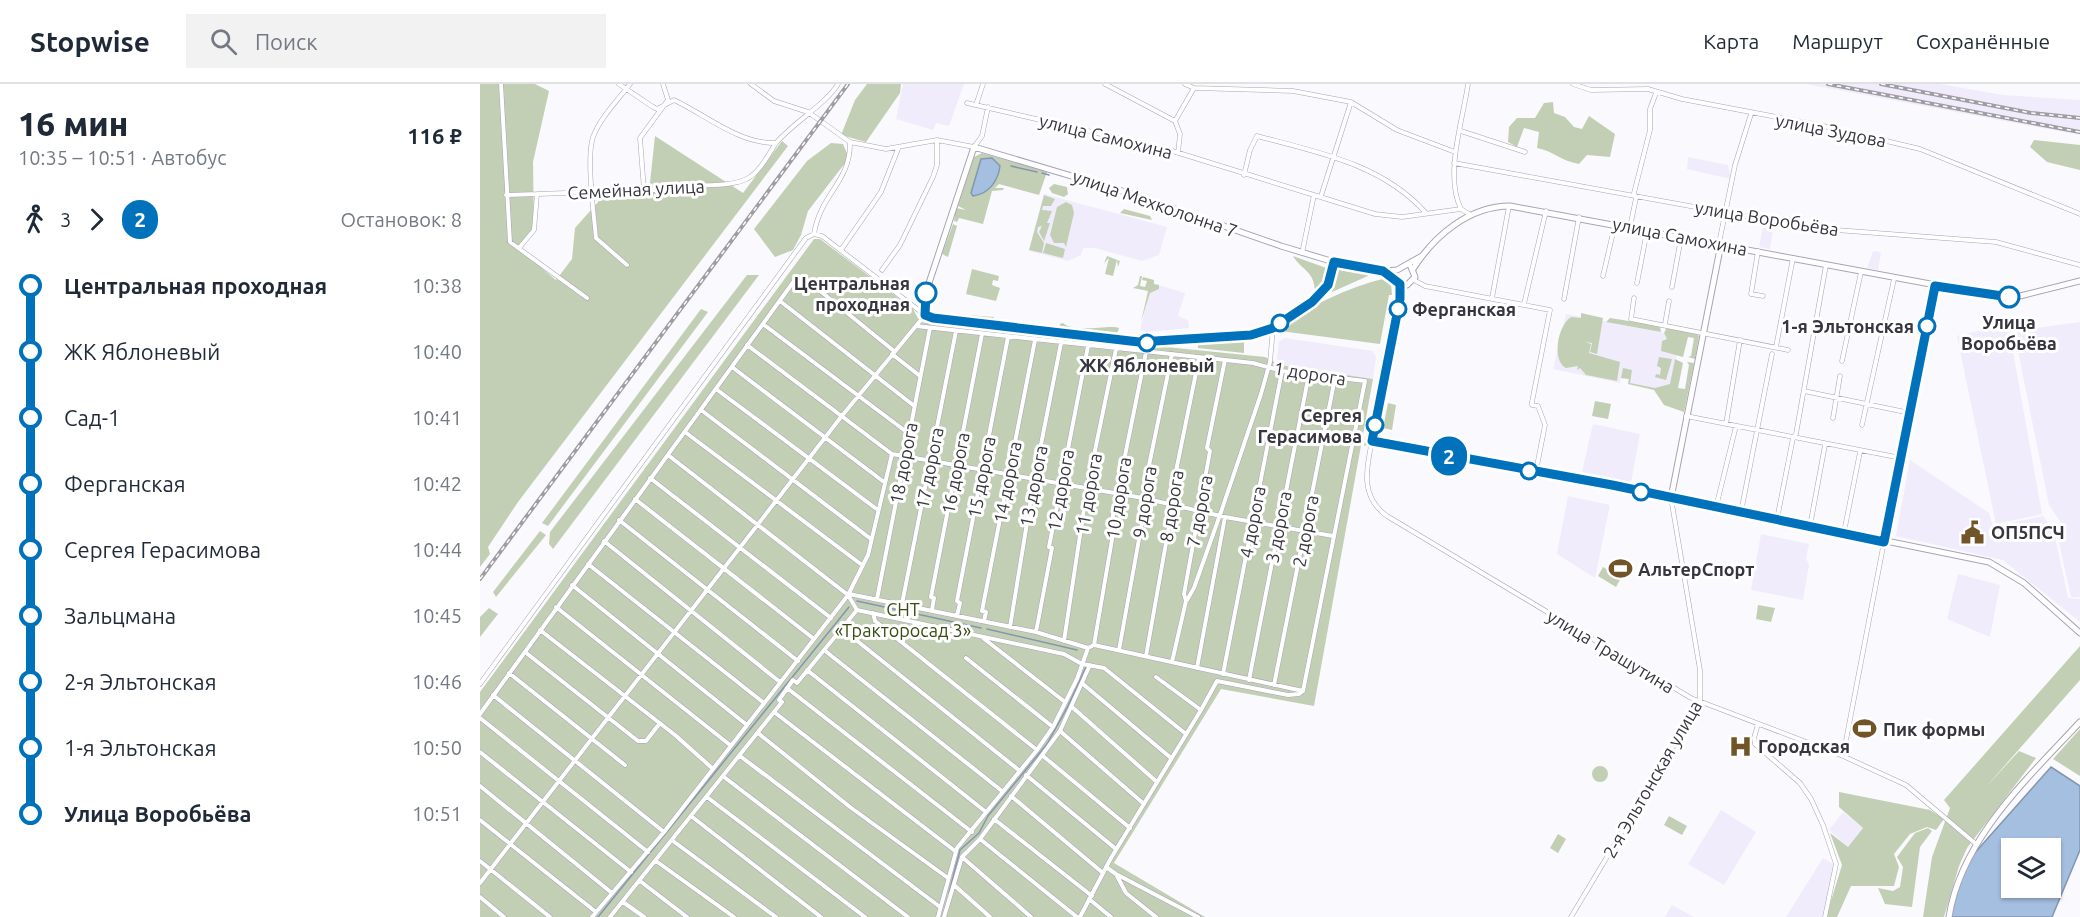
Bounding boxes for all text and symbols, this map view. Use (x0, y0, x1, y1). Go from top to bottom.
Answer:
search box (186, 14, 606, 68)
icon: search (207, 25, 240, 58)
text: Stopwise (30, 26, 150, 57)
text: Поиск (255, 29, 318, 54)
text: Карта (1703, 29, 1759, 53)
text: Маршрут (1792, 29, 1883, 53)
text: Сохранённые (1916, 29, 2050, 53)
text: 16 мин (18, 105, 128, 142)
street label: улица Зудова (1774, 109, 1888, 151)
street label: улица Самохина (1037, 110, 1175, 162)
text: 116 ₽ (407, 123, 462, 148)
text: 10:35 – 10:51 · Автобус (18, 146, 227, 169)
street label: улица Мехколонна 7 (1070, 165, 1240, 241)
street label: Семейная улица (567, 175, 705, 203)
street label: улица Воробьёва (1694, 197, 1840, 239)
icon: walk (18, 203, 51, 236)
icon: forward (80, 203, 113, 236)
text: 2 (134, 207, 146, 231)
text: 3 (60, 208, 71, 231)
text: Остановок: 8 (341, 208, 462, 231)
street label: улица Самохина (1611, 213, 1749, 259)
text: Центральная проходная (64, 273, 327, 298)
place label: Центральная проходная (794, 273, 910, 314)
text: 10:38 (412, 274, 462, 297)
marker: Центральная проходная (915, 282, 937, 304)
marker: Улица Воробьёва (1998, 286, 2020, 308)
place label: Ферганская (1412, 299, 1516, 319)
marker: Ферганская (1389, 300, 1407, 318)
place label: Улица Воробьёва (1961, 312, 2057, 353)
unlabelled marker (1271, 314, 1289, 332)
place label: 1-я Эльтонская (1781, 316, 1914, 336)
marker: 1-я Эльтонская (1918, 317, 1936, 335)
marker: ЖК Яблоневый (1138, 334, 1156, 352)
text: ЖК Яблоневый (64, 339, 220, 364)
text: 10:40 (412, 340, 462, 363)
place label: ЖК Яблоневый (1079, 355, 1215, 375)
street label: 1 дорога (1272, 357, 1348, 389)
text: Сад-1 (64, 405, 120, 430)
place label: Сергея Герасимова (1258, 405, 1362, 446)
text: 10:41 (412, 406, 462, 429)
marker: Сергея Герасимова (1366, 416, 1384, 434)
street label: 18 дорога (885, 420, 921, 506)
street label: 17 дорога (911, 425, 947, 511)
street label: 16 дорога (937, 430, 973, 516)
street label: 15 дорога (963, 434, 999, 520)
line badge: 2 (1430, 436, 1468, 476)
street label: 14 дорога (989, 439, 1025, 525)
street label: 13 дорога (1015, 443, 1051, 529)
text: 2 (1443, 444, 1455, 468)
street label: 12 дорога (1043, 447, 1077, 533)
street label: 11 дорога (1071, 451, 1105, 537)
street label: 10 дорога (1102, 455, 1134, 541)
unlabelled marker (1520, 462, 1538, 480)
street label: 9 дорога (1128, 464, 1160, 540)
street label: 8 дорога (1155, 468, 1187, 544)
text: Ферганская (64, 471, 186, 496)
text: 10:42 (412, 472, 462, 495)
street label: 7 дорога (1182, 473, 1216, 549)
unlabelled marker (1632, 483, 1650, 501)
street label: 4 дорога (1235, 484, 1269, 560)
street label: 3 дорога (1261, 489, 1295, 565)
street label: 2 дорога (1288, 493, 1322, 569)
public building icon: ОП5ПСЧ (1960, 519, 1986, 545)
place label: ОП5ПСЧ (1991, 522, 2065, 542)
text: Сергея Герасимова (64, 537, 261, 562)
text: 10:44 (412, 538, 462, 561)
sports icon: АльтерСпорт (1607, 556, 1633, 582)
place label: АльтерСпорт (1638, 559, 1754, 579)
park label: СНТ «Тракторосад 3» (835, 599, 971, 640)
text: Зальцмана (64, 603, 176, 628)
text: 10:45 (412, 604, 462, 627)
street label: улица Трашутина (1544, 605, 1678, 697)
text: 2-я Эльтонская (64, 669, 217, 694)
text: 10:46 (412, 670, 462, 693)
street label: 2-я Эльтонская улица (1599, 697, 1705, 861)
sports icon: Пик формы (1852, 716, 1878, 742)
place label: Пик формы (1883, 719, 1985, 739)
hospital icon: Городская (1727, 733, 1753, 759)
text: 1-я Эльтонская (64, 735, 217, 760)
text: 10:50 (412, 736, 462, 759)
place label: Городская (1758, 736, 1850, 756)
text: Улица Воробьёва (64, 801, 252, 826)
text: 10:51 (412, 802, 462, 825)
map controls (2001, 838, 2061, 898)
button: layers (2001, 838, 2061, 898)

